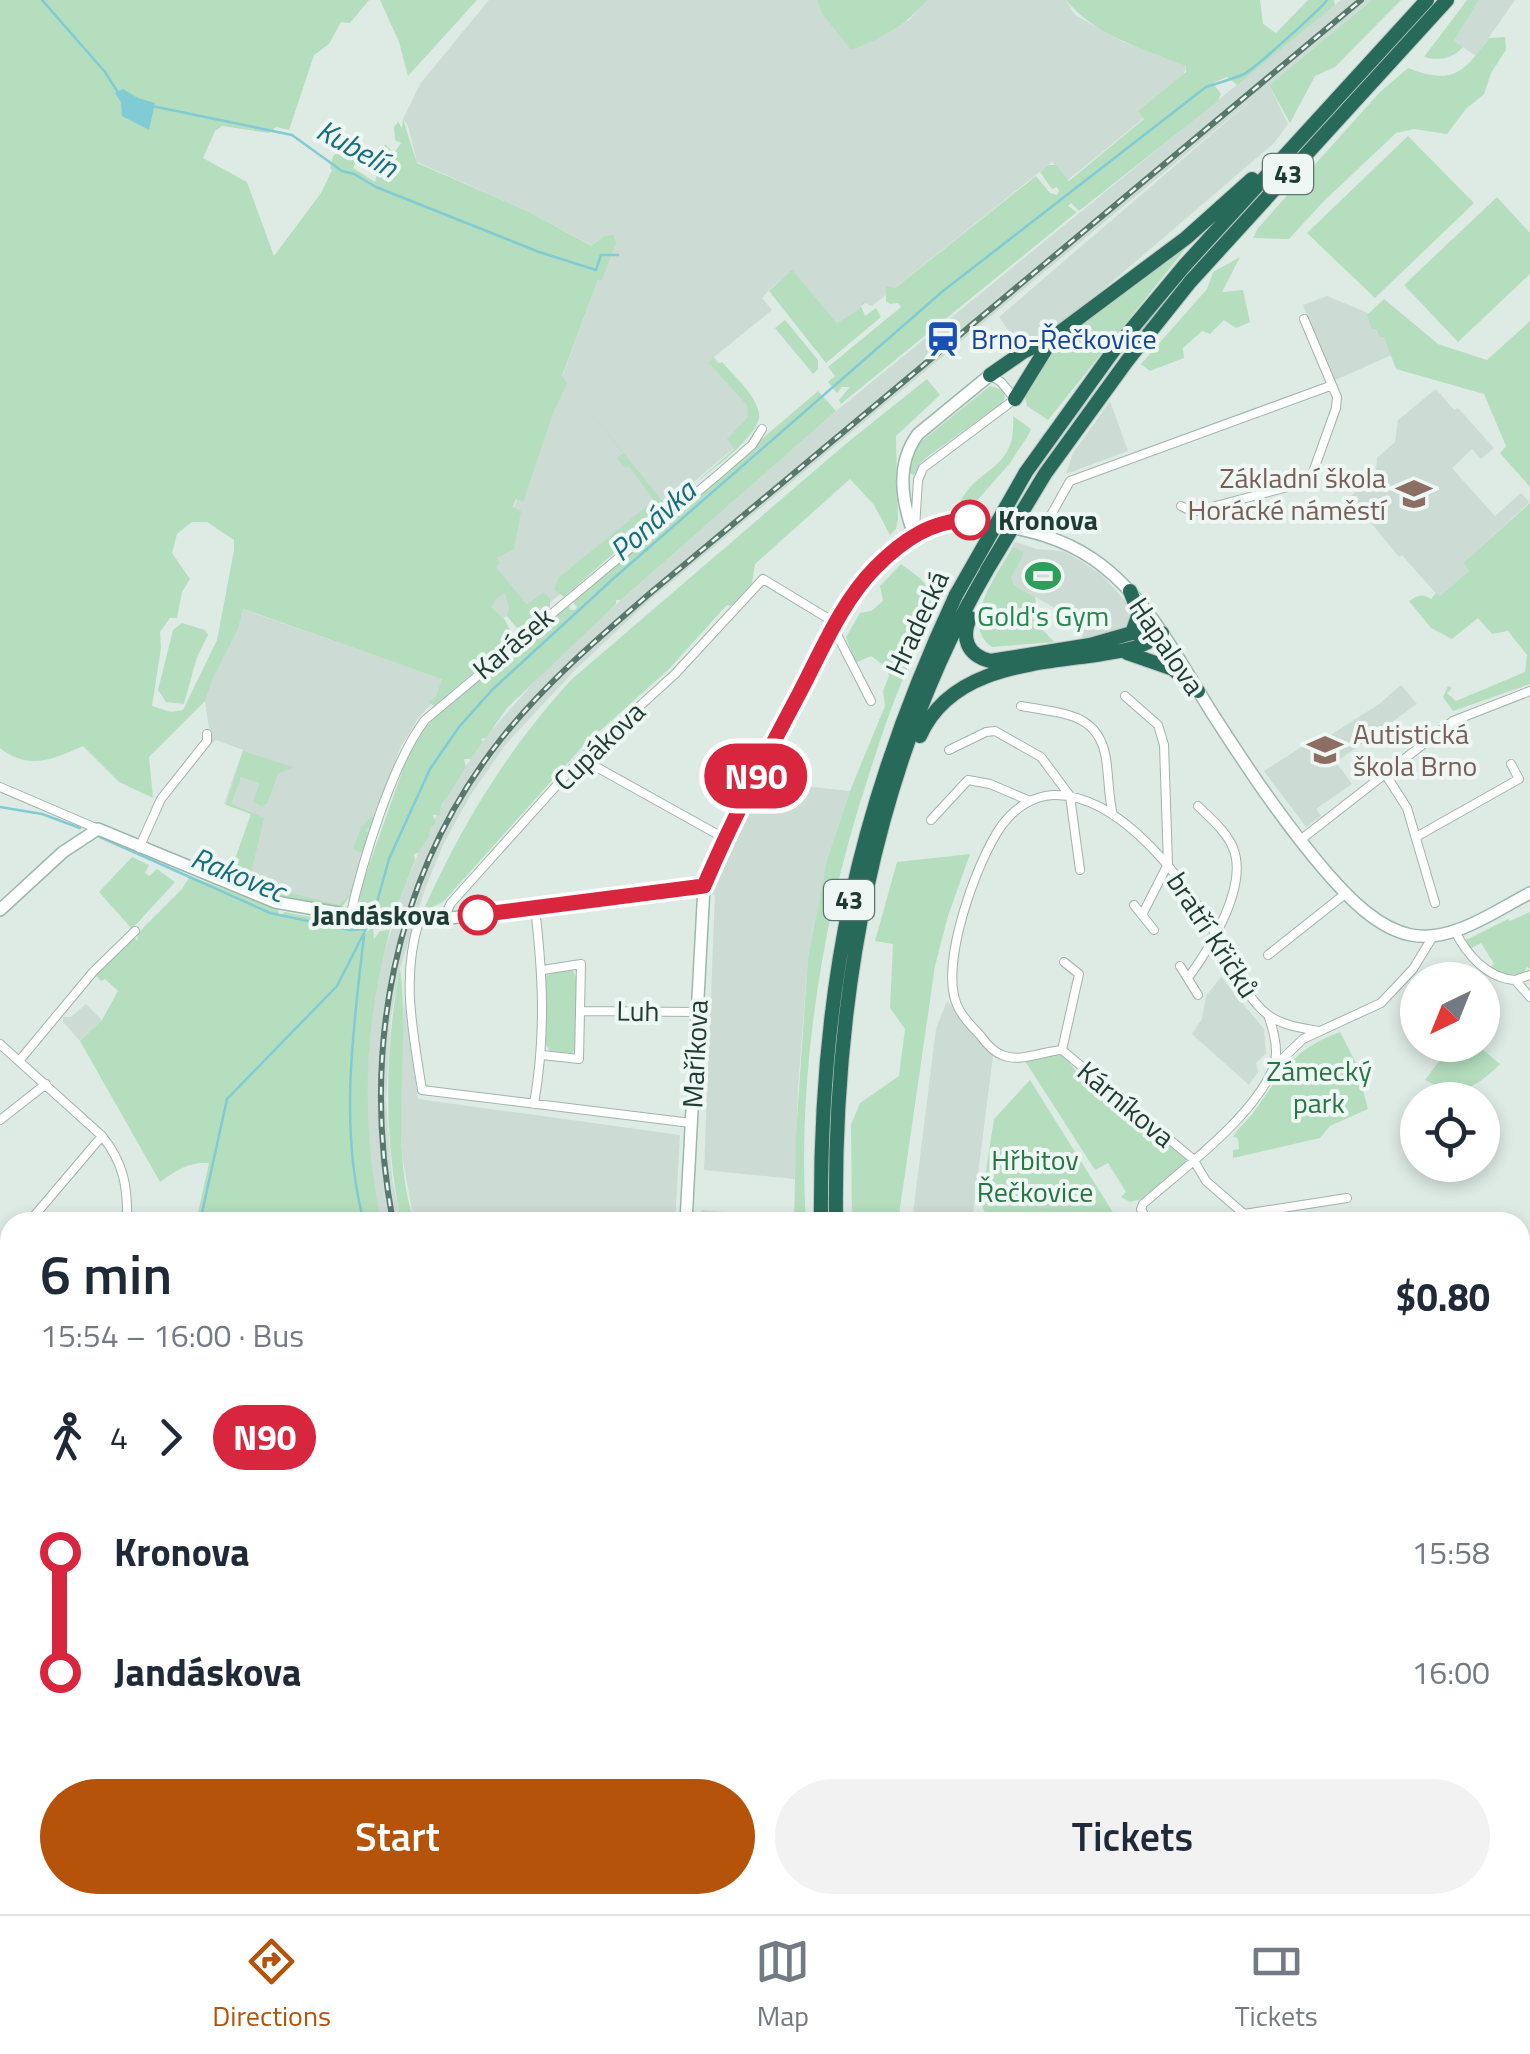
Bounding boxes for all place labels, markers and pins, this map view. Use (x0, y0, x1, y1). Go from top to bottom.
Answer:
place label: Brno-Řečkovice (971, 317, 1157, 360)
station icon: Brno-Řečkovice (924, 320, 962, 358)
place label: Základní škola Horácké náměstí (1188, 456, 1388, 531)
school or university icon: Základní škola Horácké náměstí (1395, 475, 1433, 513)
place label: Kronova (998, 498, 1098, 541)
marker: Kronova (951, 501, 989, 539)
sports icon: Gold's Gym (1024, 557, 1062, 595)
place label: Gold's Gym (977, 594, 1109, 637)
place label: Autistická škola Brno (1353, 712, 1477, 787)
school or university icon: Autistická škola Brno (1306, 731, 1344, 769)
place label: Jandáskova (312, 893, 450, 936)
marker: Jandáskova (459, 896, 497, 934)

